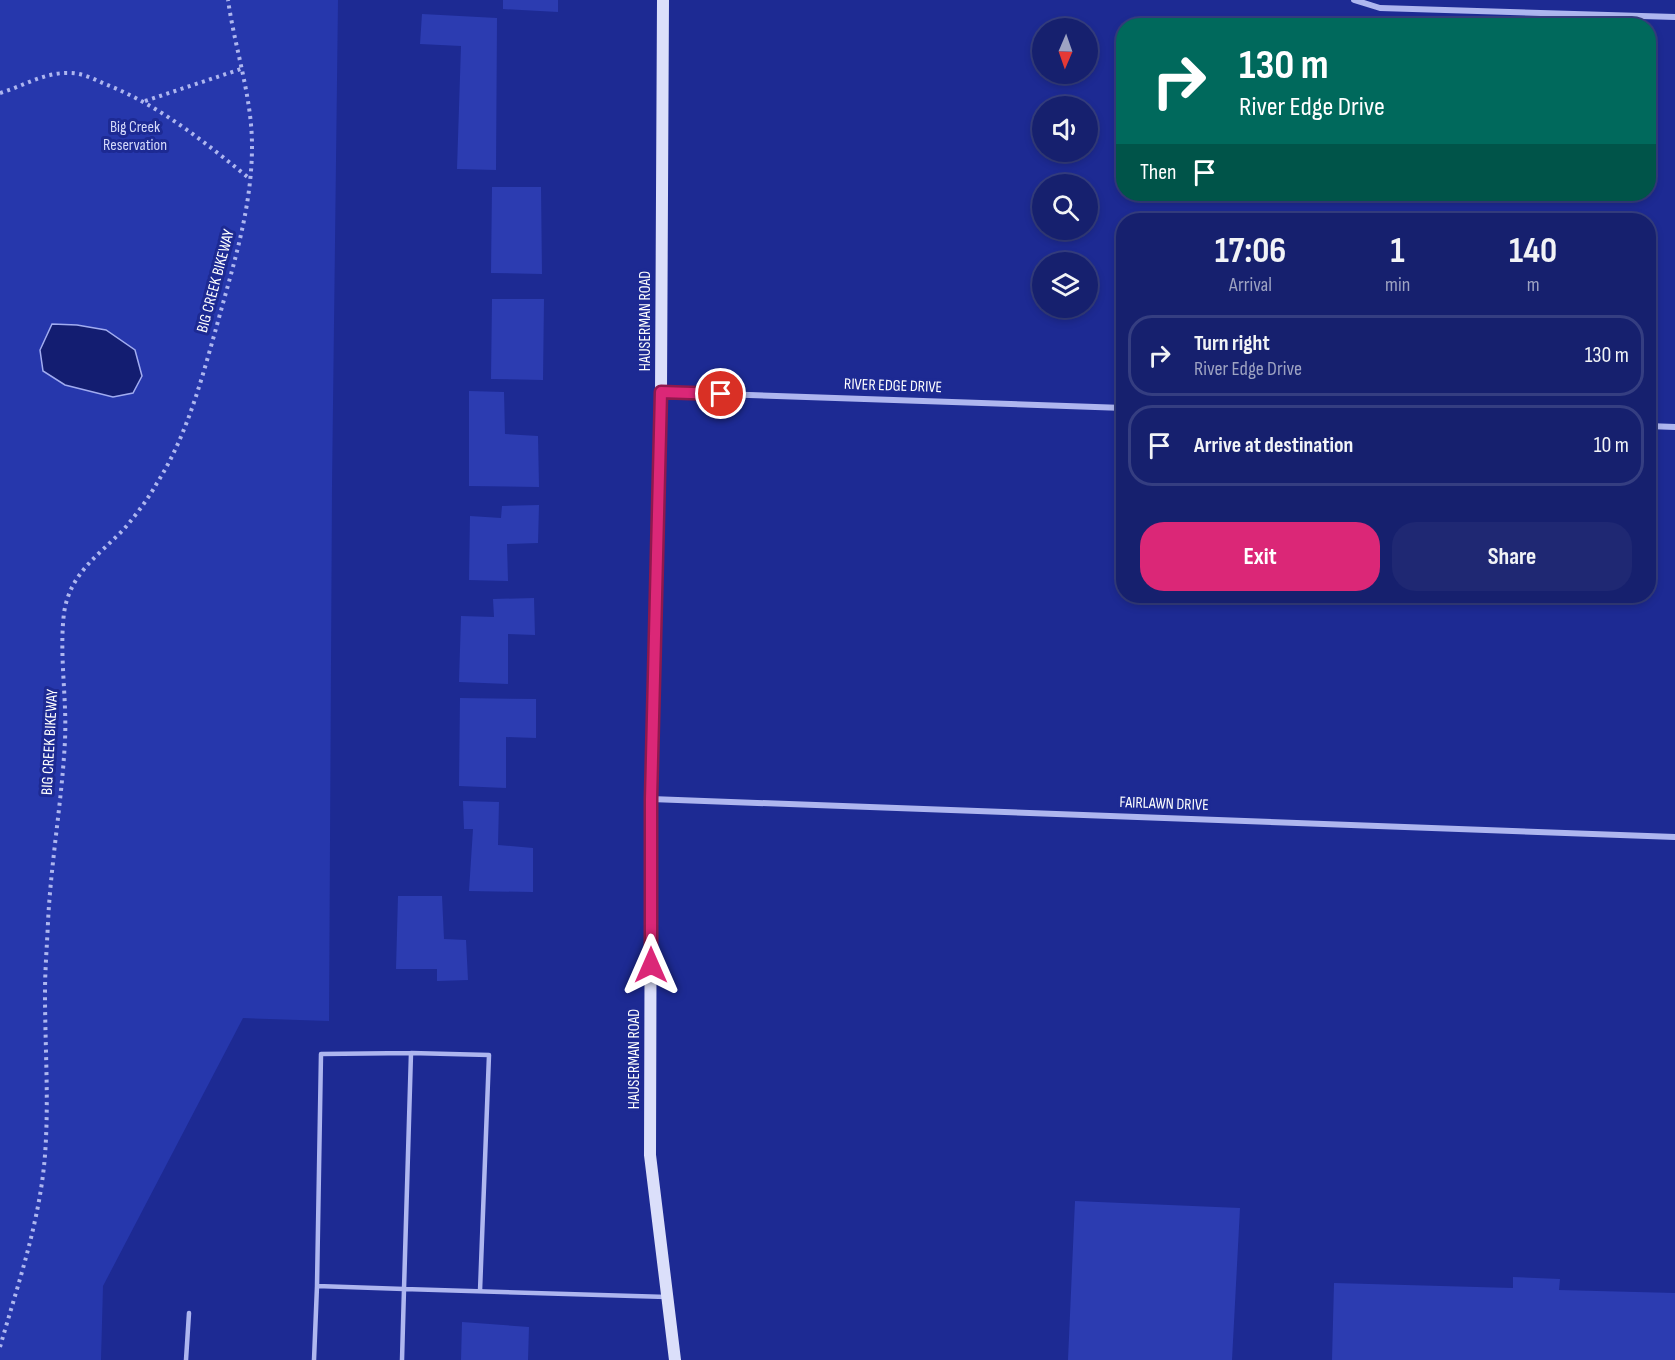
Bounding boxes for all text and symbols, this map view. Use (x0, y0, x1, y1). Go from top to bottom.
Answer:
north arrow (1032, 18, 1098, 84)
map controls (1032, 18, 1098, 318)
text: 130 m (1239, 40, 1329, 91)
icon: right (1140, 42, 1218, 120)
text: River Edge Drive (1239, 91, 1385, 123)
button: sound (1032, 96, 1098, 162)
park label: Big Creek Reservation (103, 118, 167, 155)
icon: arrive (1188, 156, 1221, 189)
text: Then (1140, 159, 1176, 186)
button: search (1032, 174, 1098, 240)
street label: BIG CREEK BIKEWAY (193, 227, 239, 335)
text: 17:06 (1215, 230, 1286, 273)
text: 1 (1391, 230, 1405, 273)
text: 140 (1509, 230, 1557, 273)
button: layers (1032, 252, 1098, 318)
street label: HAUSERMAN ROAD (636, 271, 655, 371)
text: Arrival (1229, 273, 1272, 297)
text: min (1385, 273, 1410, 297)
text: m (1527, 273, 1540, 297)
text: Turn right (1194, 330, 1270, 357)
icon: right (1143, 339, 1176, 372)
text: 130 m (1585, 342, 1629, 369)
text: River Edge Drive (1194, 357, 1302, 381)
pin (695, 368, 746, 419)
street label: RIVER EDGE DRIVE (844, 375, 942, 397)
icon: arrive (704, 377, 737, 410)
icon: arrive (1143, 429, 1176, 462)
text: Arrive at destination (1194, 432, 1353, 459)
text: 10 m (1594, 432, 1629, 459)
button: Exit (1140, 522, 1380, 591)
button: Share (1392, 522, 1632, 591)
street label: BIG CREEK BIKEWAY (38, 688, 62, 795)
street label: FAIRLAWN DRIVE (1119, 793, 1209, 815)
position arrow (619, 933, 683, 997)
street label: HAUSERMAN ROAD (625, 1009, 644, 1109)

